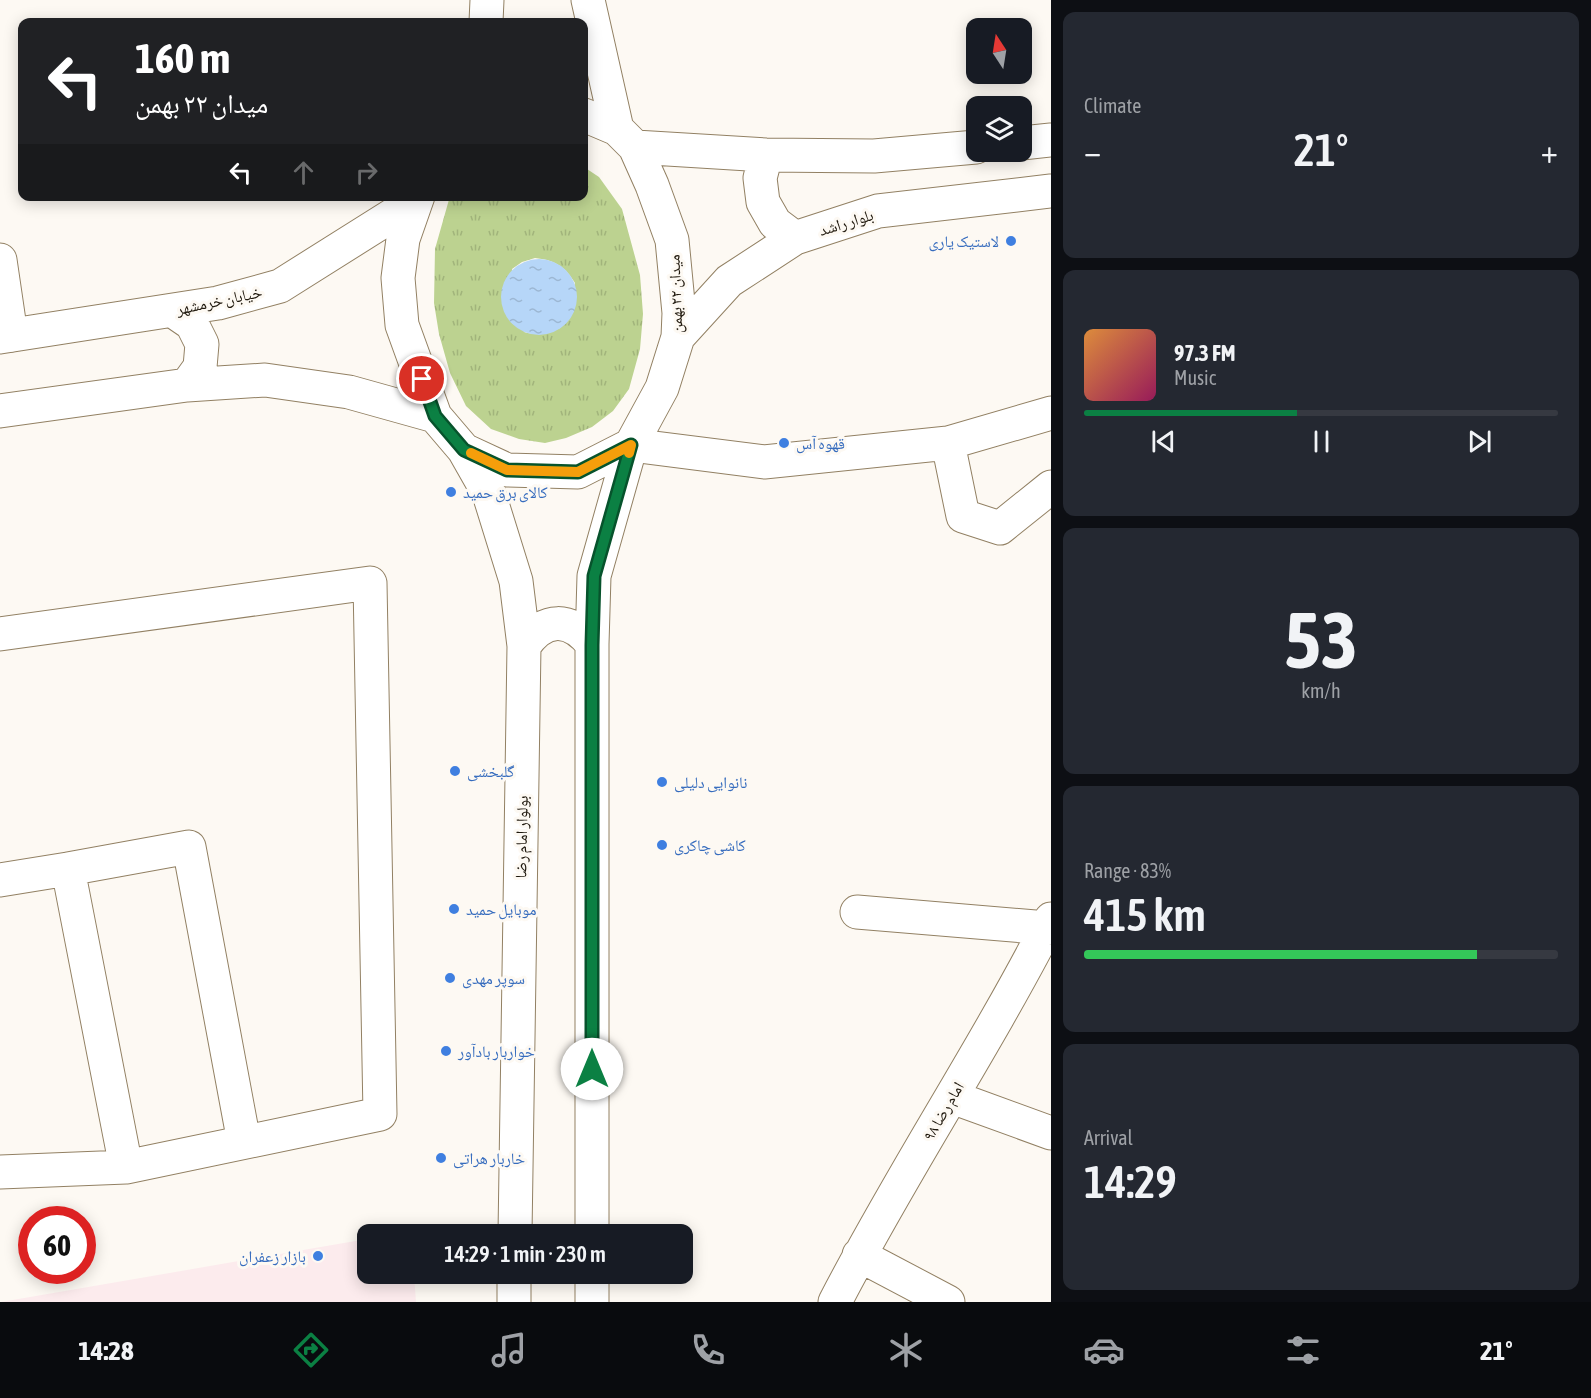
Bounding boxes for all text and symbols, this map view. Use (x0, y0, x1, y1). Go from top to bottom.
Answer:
north arrow (966, 18, 1032, 84)
map controls (966, 18, 1032, 162)
text: 160 m (135, 34, 230, 82)
icon: left (36, 42, 114, 120)
text: میدان ۲۲ بهمن (135, 88, 268, 119)
text: Climate (1084, 94, 1141, 117)
button: layers (966, 96, 1032, 162)
text: 21° (1294, 124, 1348, 176)
text: − (1084, 132, 1101, 170)
text: + (1541, 132, 1558, 170)
icon: left (224, 156, 257, 189)
icon: ahead (287, 156, 320, 189)
icon: right (350, 156, 383, 189)
street label: بلوار راشد (817, 205, 876, 240)
place label: لاستیک یاری (928, 232, 999, 252)
marker: لاستیک یاری (1004, 234, 1018, 248)
street label: میدان ۲۲ بهمن (665, 254, 687, 334)
street label: خیابان خرمشهر (174, 282, 264, 320)
text: 97.3 FM (1174, 340, 1236, 366)
pin (396, 353, 447, 404)
icon: arrive (405, 362, 438, 395)
text: Music (1174, 366, 1216, 389)
icon: previous (1147, 425, 1180, 458)
icon: pause (1305, 425, 1338, 458)
icon: next (1463, 425, 1496, 458)
place label: قهوه آس (796, 434, 845, 454)
marker: قهوه آس (777, 436, 791, 450)
place label: کالای برق حمید (463, 483, 548, 503)
marker: کالای برق حمید (444, 485, 458, 499)
text: 53 (1284, 595, 1358, 685)
text: km/h (1301, 679, 1341, 702)
place label: گلبخشی (467, 762, 515, 782)
marker: گلبخشی (448, 764, 462, 778)
place label: نانوایی دلیلی (674, 773, 748, 793)
marker: نانوایی دلیلی (655, 775, 669, 789)
street label: بولوار امام رضا (511, 795, 533, 879)
place label: کاشی چاکری (674, 836, 746, 856)
marker: کاشی چاکری (655, 838, 669, 852)
text: Range · 83% (1084, 859, 1171, 882)
text: 415 km (1084, 889, 1206, 941)
place label: موبایل حمید (466, 900, 537, 920)
marker: موبایل حمید (447, 902, 461, 916)
place label: سوپر مهدی (462, 969, 525, 989)
marker: سوپر مهدی (443, 971, 457, 985)
position arrow (560, 1037, 624, 1101)
place label: خواربار بادآور (457, 1042, 535, 1061)
marker: خواربار بادآور (439, 1044, 453, 1058)
street label: امام رضا ۹۸ (919, 1079, 969, 1144)
text: Arrival (1084, 1126, 1133, 1149)
place label: خاربار هراتی (453, 1149, 525, 1169)
marker: خاربار هراتی (434, 1151, 448, 1165)
text: 14:29 (1084, 1156, 1177, 1208)
speed limit sign: 60 (18, 1206, 96, 1284)
text: 14:29 · 1 min · 230 m (444, 1241, 606, 1267)
place label: بازار زعفران (239, 1247, 306, 1267)
marker: بازار زعفران (311, 1249, 325, 1263)
icon: directions (290, 1329, 332, 1371)
icon: music (488, 1329, 530, 1371)
icon: phone (687, 1329, 729, 1371)
icon: climate (885, 1329, 927, 1371)
icon: car (1083, 1329, 1125, 1371)
icon: filters (1282, 1329, 1324, 1371)
text: 14:28 (78, 1335, 134, 1366)
text: 21° (1480, 1335, 1513, 1366)

